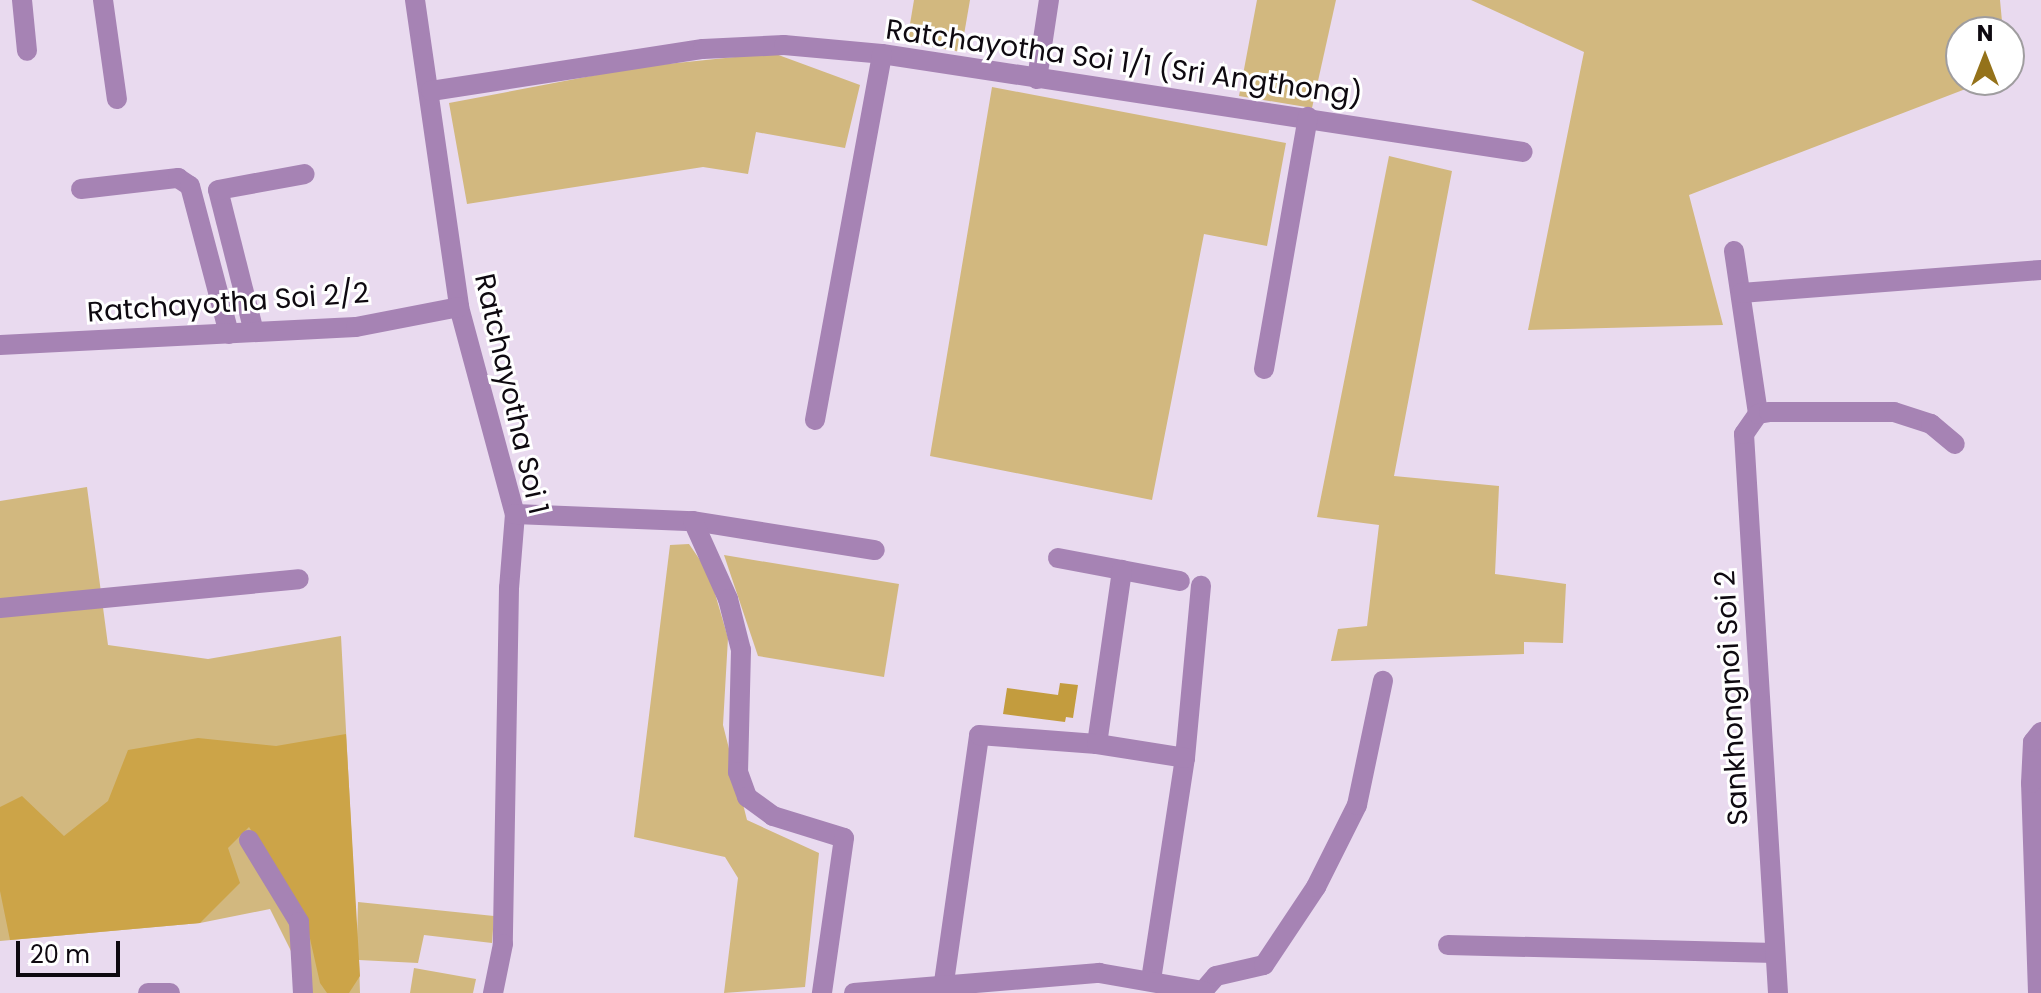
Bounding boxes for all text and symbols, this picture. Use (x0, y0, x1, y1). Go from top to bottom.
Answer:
street label: Ratchayotha Soi 1/1 (Sri Angthong) (884, 13, 1364, 113)
north arrow (1945, 16, 2025, 96)
text: N (1977, 18, 1993, 49)
street label: Ratchayotha Soi 1 (467, 270, 555, 518)
street label: Ratchayotha Soi 2/2 (86, 276, 370, 330)
street label: Sankhongnoi Soi 2 (1709, 570, 1755, 826)
scale bar (20, 925, 124, 975)
text: 20 m (30, 938, 90, 971)

